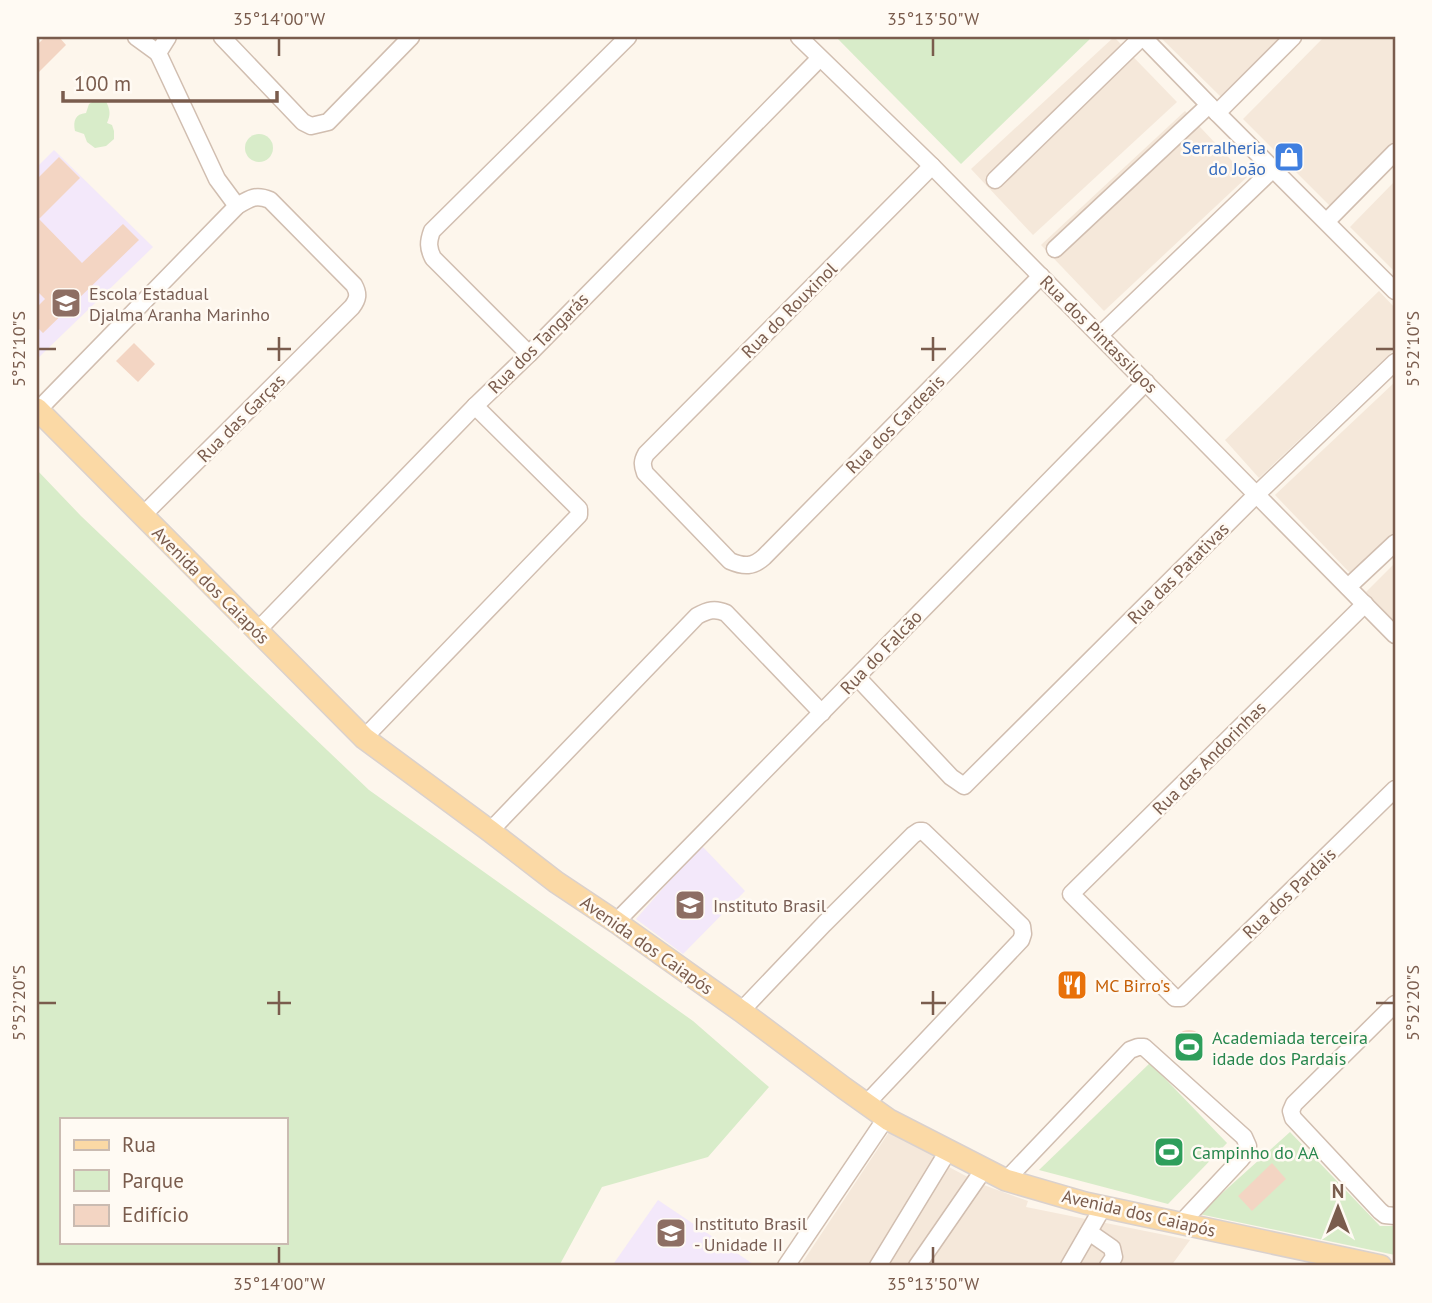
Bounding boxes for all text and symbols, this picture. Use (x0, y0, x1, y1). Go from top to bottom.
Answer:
text: 35°14'00"W (233, 7, 325, 30)
text: 35°13'50"W (887, 7, 979, 30)
scale bar (63, 60, 276, 104)
text: 100 m (74, 70, 131, 97)
place label: Serralheria do João (1182, 136, 1266, 180)
shop icon: Serralheria do João (1272, 140, 1306, 174)
street label: Rua do Rouxinol (736, 257, 842, 363)
street label: Rua dos Pintassilgos (1035, 270, 1163, 398)
place label: Escola Estadual Djalma Aranha Marinho (89, 282, 270, 326)
school or university icon: Escola Estadual Djalma Aranha Marinho (49, 286, 83, 320)
street label: Rua dos Tangarás (483, 288, 593, 398)
text: 5°52'10"S (7, 311, 30, 387)
text: 5°52'10"S (1401, 311, 1424, 387)
street label: Rua das Garças (192, 369, 290, 467)
street label: Rua dos Cardeais (841, 370, 949, 478)
street label: Rua das Patativas (1122, 517, 1234, 629)
street label: Avenida dos Caiapós (147, 521, 275, 649)
street label: Rua do Falcão (835, 605, 927, 699)
street label: Rua das Andorinhas (1147, 696, 1271, 820)
street label: Rua dos Pardais (1237, 843, 1341, 943)
school or university icon: Instituto Brasil (673, 888, 707, 922)
street label: Avenida dos Caiapós (576, 891, 718, 999)
place label: Instituto Brasil (713, 894, 827, 917)
text: 5°52'20"S (7, 965, 30, 1041)
text: 5°52'20"S (1401, 965, 1424, 1041)
restaurant icon: MC Birro's (1055, 968, 1089, 1002)
place label: MC Birro's (1095, 974, 1170, 997)
place label: Academiada terceira idade dos Pardais (1212, 1026, 1368, 1070)
sports icon: Academiada terceira idade dos Pardais (1172, 1030, 1206, 1064)
legend (60, 1118, 287, 1244)
text: Rua (122, 1131, 156, 1158)
sports icon: Campinho do AA (1152, 1135, 1186, 1169)
place label: Campinho do AA (1192, 1141, 1319, 1164)
text: Parque (122, 1167, 184, 1194)
north arrow (1302, 1174, 1372, 1244)
text: N (1332, 1179, 1344, 1203)
street label: Avenida dos Caiapós (1060, 1184, 1218, 1242)
text: Edifício (122, 1201, 189, 1228)
place label: Instituto Brasil - Unidade II (694, 1212, 808, 1256)
school or university icon: Instituto Brasil - Unidade II (654, 1216, 688, 1250)
text: 35°14'00"W (233, 1272, 325, 1295)
text: 35°13'50"W (887, 1272, 979, 1295)

